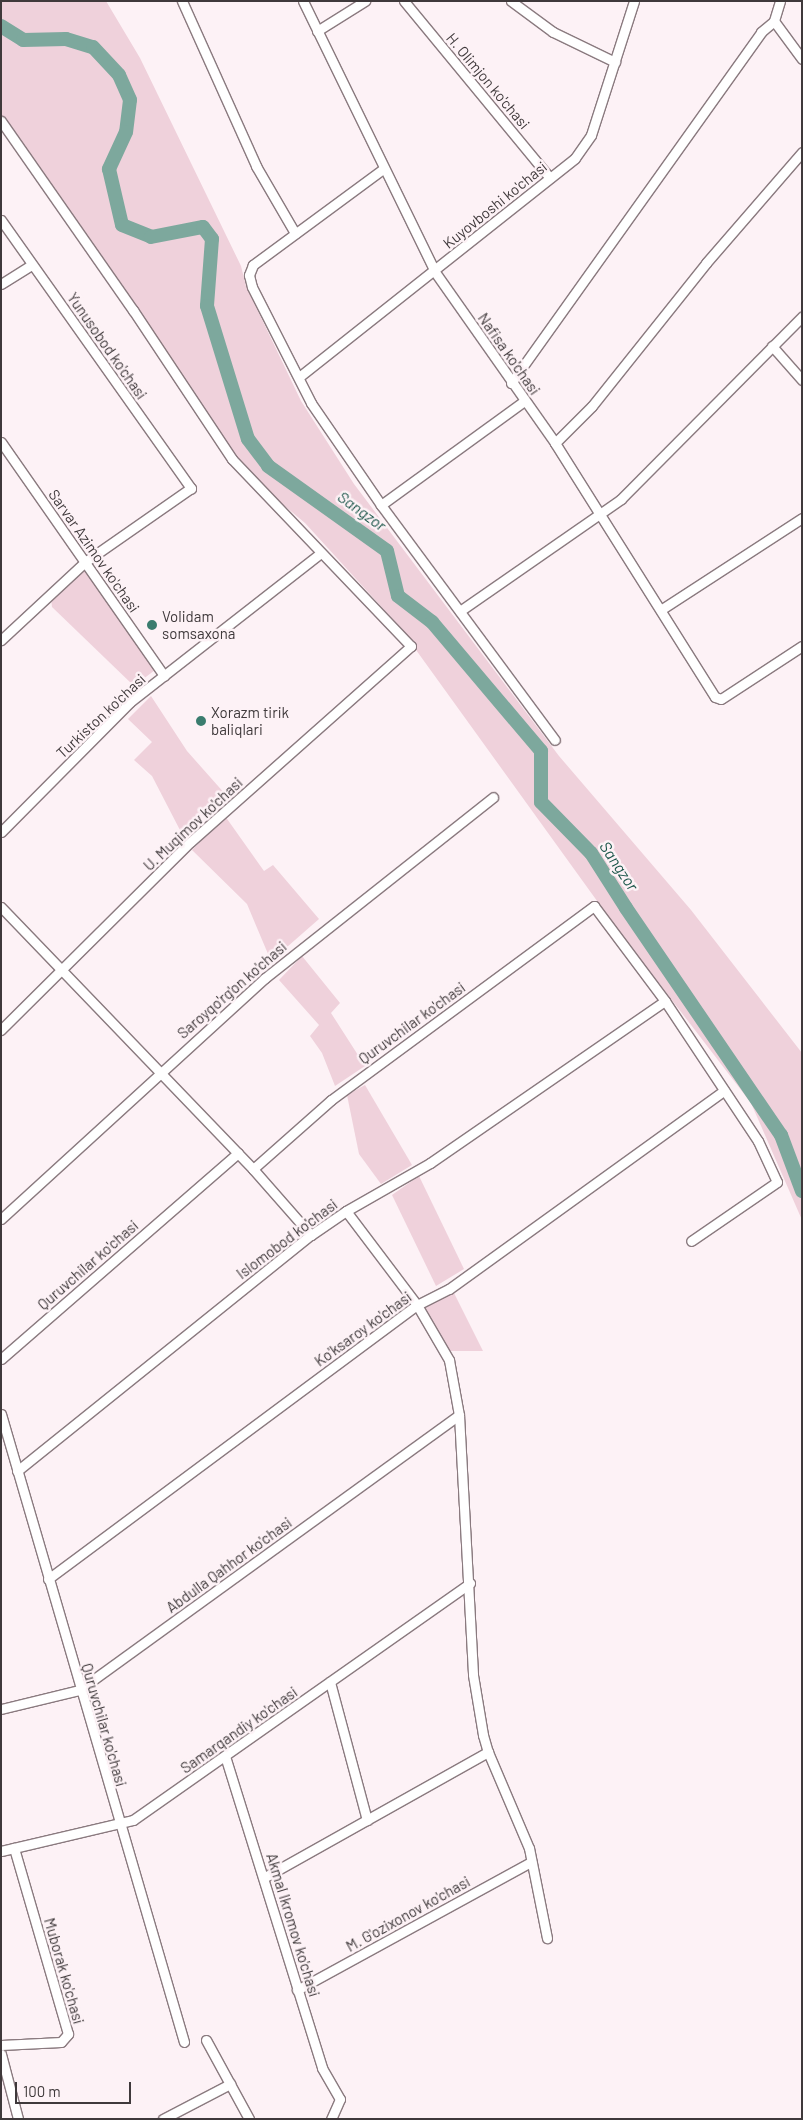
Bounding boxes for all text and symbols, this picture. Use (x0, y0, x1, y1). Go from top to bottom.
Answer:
street label: H. Olimjon ko'chasi (443, 29, 533, 133)
street label: Kuyovboshi ko'chasi (439, 158, 551, 252)
street label: Yunusobod ko'chasi (63, 289, 151, 403)
street label: Nafisa ko'chasi (474, 310, 544, 398)
street label: Sarvar Azimov ko'chasi (45, 486, 143, 616)
water label: Sangzor (334, 487, 390, 535)
place label: Volidam somsaxona (162, 607, 235, 642)
marker: Volidam somsaxona (146, 619, 158, 631)
street label: Turkiston ko'chasi (53, 670, 149, 762)
place label: Xorazm tirik baliqlari (211, 703, 289, 738)
marker: Xorazm tirik baliqlari (195, 715, 207, 727)
street label: U. Muqimov ko'chasi (140, 773, 246, 875)
water label: Sangzor (596, 838, 642, 894)
street label: Saroyqo'rg'on ko'chasi (174, 938, 290, 1042)
street label: Quruvchilar ko'chasi (355, 978, 469, 1068)
street label: Islomobod ko'chasi (233, 1195, 341, 1283)
street label: Quruvchilar ko'chasi (34, 1216, 142, 1314)
street label: Ko'ksaroy ko'chasi (311, 1288, 415, 1370)
street label: Abdulla Qahhor ko'chasi (163, 1513, 295, 1617)
street label: Quruvchilar ko'chasi (78, 1661, 130, 1789)
street label: Samarqandiy ko'chasi (177, 1683, 301, 1777)
street label: Akmal Ikromov ko'chasi (263, 1851, 323, 1999)
street label: M. G'ozixonov ko'chasi (343, 1872, 473, 1956)
street label: Muborak ko'chasi (40, 1916, 88, 2026)
scale bar (18, 2072, 134, 2104)
text: 100 m (23, 2082, 61, 2100)

